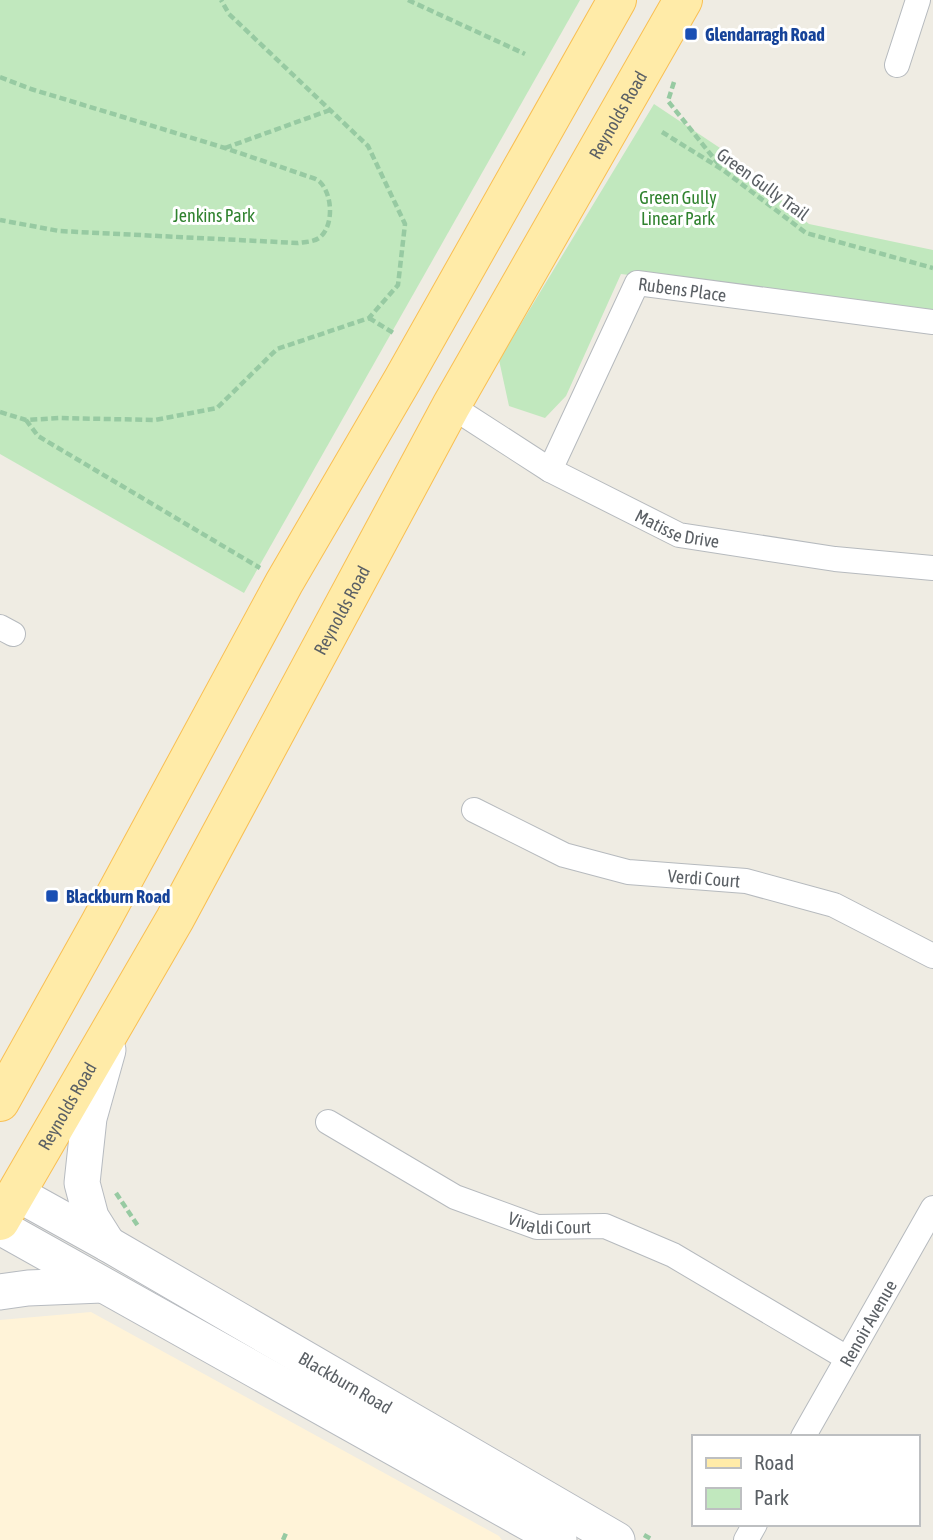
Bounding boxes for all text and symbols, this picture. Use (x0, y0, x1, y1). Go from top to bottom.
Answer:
place label: Glendarragh Road (705, 24, 825, 45)
marker: Glendarragh Road (683, 26, 699, 42)
street label: Reynolds Road (584, 67, 651, 163)
street label: Green Gully Trail (713, 144, 813, 225)
park label: Green Gully Linear Park (639, 187, 717, 229)
park label: Jenkins Park (173, 205, 255, 226)
street label: Rubens Place (637, 273, 728, 305)
street label: Matisse Drive (632, 504, 721, 552)
street label: Reynolds Road (309, 562, 374, 658)
street label: Verdi Court (667, 865, 741, 891)
place label: Blackburn Road (66, 886, 170, 907)
marker: Blackburn Road (44, 888, 60, 904)
street label: Reynolds Road (33, 1058, 100, 1154)
street label: Vivaldi Court (505, 1207, 591, 1238)
street label: Renoir Avenue (835, 1276, 901, 1370)
street label: Blackburn Road (295, 1347, 396, 1417)
legend (692, 1435, 919, 1526)
text: Road (754, 1450, 794, 1474)
text: Park (754, 1485, 789, 1509)

